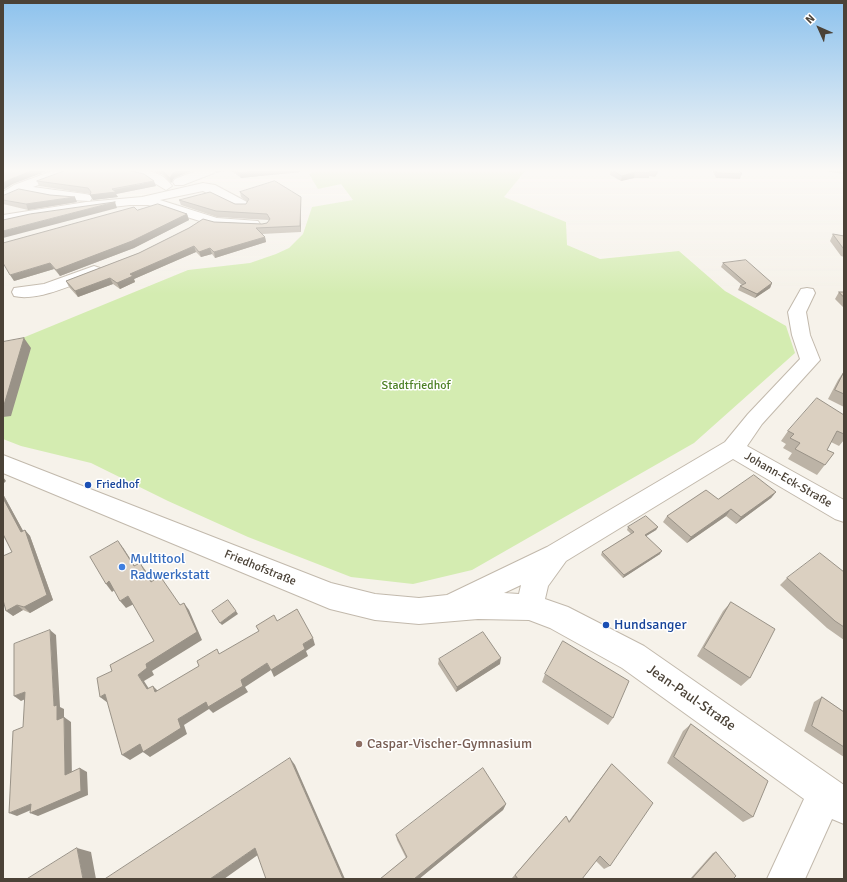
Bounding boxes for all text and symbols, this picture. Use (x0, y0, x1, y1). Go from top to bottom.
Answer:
north arrow (799, 8, 839, 48)
text: N (803, 12, 817, 26)
park label: Stadtfriedhof (382, 379, 450, 393)
street label: Johann-Eck-Straße (742, 449, 834, 511)
place label: Friedhof (96, 478, 139, 492)
marker: Friedhof (83, 480, 93, 490)
street label: Friedhofstraße (222, 547, 298, 589)
place label: Multitool Radwerkstatt (130, 551, 210, 584)
marker: Multitool Radwerkstatt (117, 562, 127, 572)
place label: Hundsanger (614, 617, 687, 633)
marker: Hundsanger (601, 620, 611, 630)
street label: Jean-Paul-Straße (643, 661, 739, 735)
place label: Caspar-Vischer-Gymnasium (367, 736, 532, 752)
marker: Caspar-Vischer-Gymnasium (354, 739, 364, 749)

